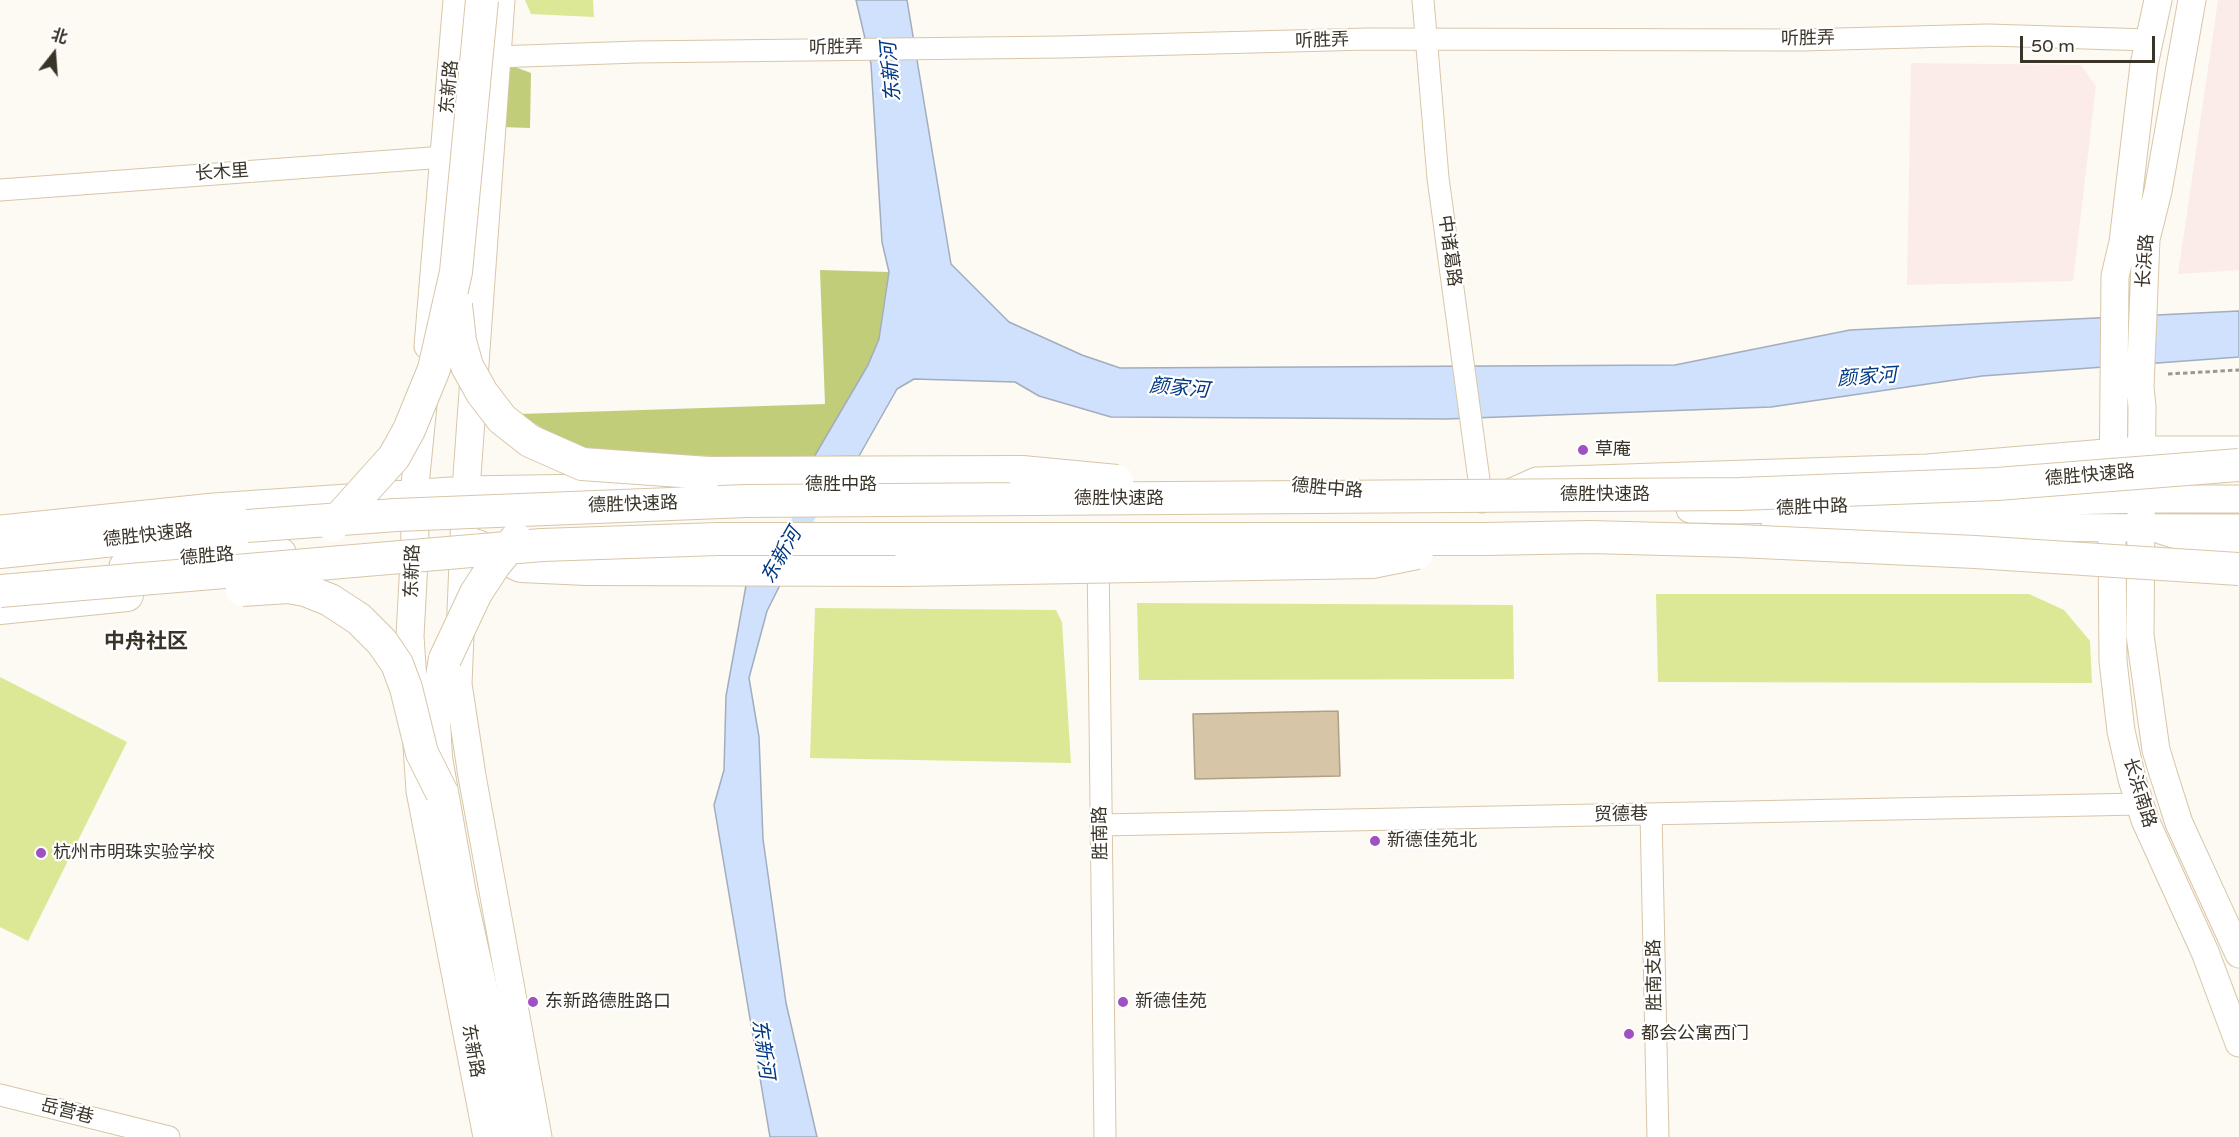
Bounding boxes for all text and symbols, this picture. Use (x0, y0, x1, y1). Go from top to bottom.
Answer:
north arrow (24, 24, 84, 84)
scale bar (2023, 24, 2158, 62)
text: 北 (49, 25, 70, 49)
street label: 听胜弄 (1781, 28, 1835, 50)
street label: 听胜弄 (1295, 29, 1349, 53)
text: 50 m (2031, 35, 2075, 57)
street label: 听胜弄 (809, 37, 863, 59)
water label: 东新河 (877, 41, 907, 103)
street label: 东新路 (437, 59, 463, 115)
street label: 长木里 (194, 160, 250, 186)
street label: 中诸葛路 (1433, 214, 1465, 288)
street label: 长浜路 (2133, 233, 2159, 289)
water label: 颜家河 (1836, 364, 1898, 392)
water label: 颜家河 (1148, 374, 1210, 404)
place label: 草庵 (1595, 439, 1631, 461)
marker: 草庵 (1576, 443, 1590, 457)
street label: 德胜快速路 (2044, 461, 2136, 491)
street label: 德胜中路 (805, 474, 877, 496)
street label: 德胜中路 (1290, 475, 1364, 503)
street label: 德胜快速路 (1560, 484, 1650, 506)
street label: 德胜快速路 (1074, 488, 1164, 510)
street label: 德胜快速路 (588, 493, 678, 517)
street label: 德胜中路 (1776, 496, 1848, 520)
street label: 德胜快速路 (102, 521, 194, 551)
water label: 东新河 (757, 524, 807, 588)
street label: 德胜路 (179, 544, 235, 570)
street label: 东新路 (401, 544, 425, 598)
district label: 中舟社区 (104, 629, 188, 655)
street label: 长浜南路 (2118, 755, 2160, 831)
street label: 贸德巷 (1594, 804, 1648, 826)
street label: 胜南路 (1090, 806, 1112, 860)
place label: 新德佳苑北 (1387, 830, 1477, 852)
marker: 新德佳苑北 (1368, 834, 1382, 848)
place label: 杭州市明珠实验学校 (53, 842, 215, 864)
marker: 杭州市明珠实验学校 (34, 846, 48, 860)
street label: 胜南支路 (1644, 939, 1666, 1011)
place label: 东新路德胜路口 (545, 991, 671, 1013)
place label: 新德佳苑 (1135, 991, 1207, 1013)
marker: 东新路德胜路口 (526, 995, 540, 1009)
marker: 新德佳苑 (1116, 995, 1130, 1009)
water label: 东新河 (746, 1018, 778, 1080)
street label: 东新路 (457, 1023, 487, 1079)
place label: 都会公寓西门 (1641, 1023, 1749, 1045)
marker: 都会公寓西门 (1622, 1027, 1636, 1041)
street label: 岳营巷 (38, 1095, 96, 1129)

